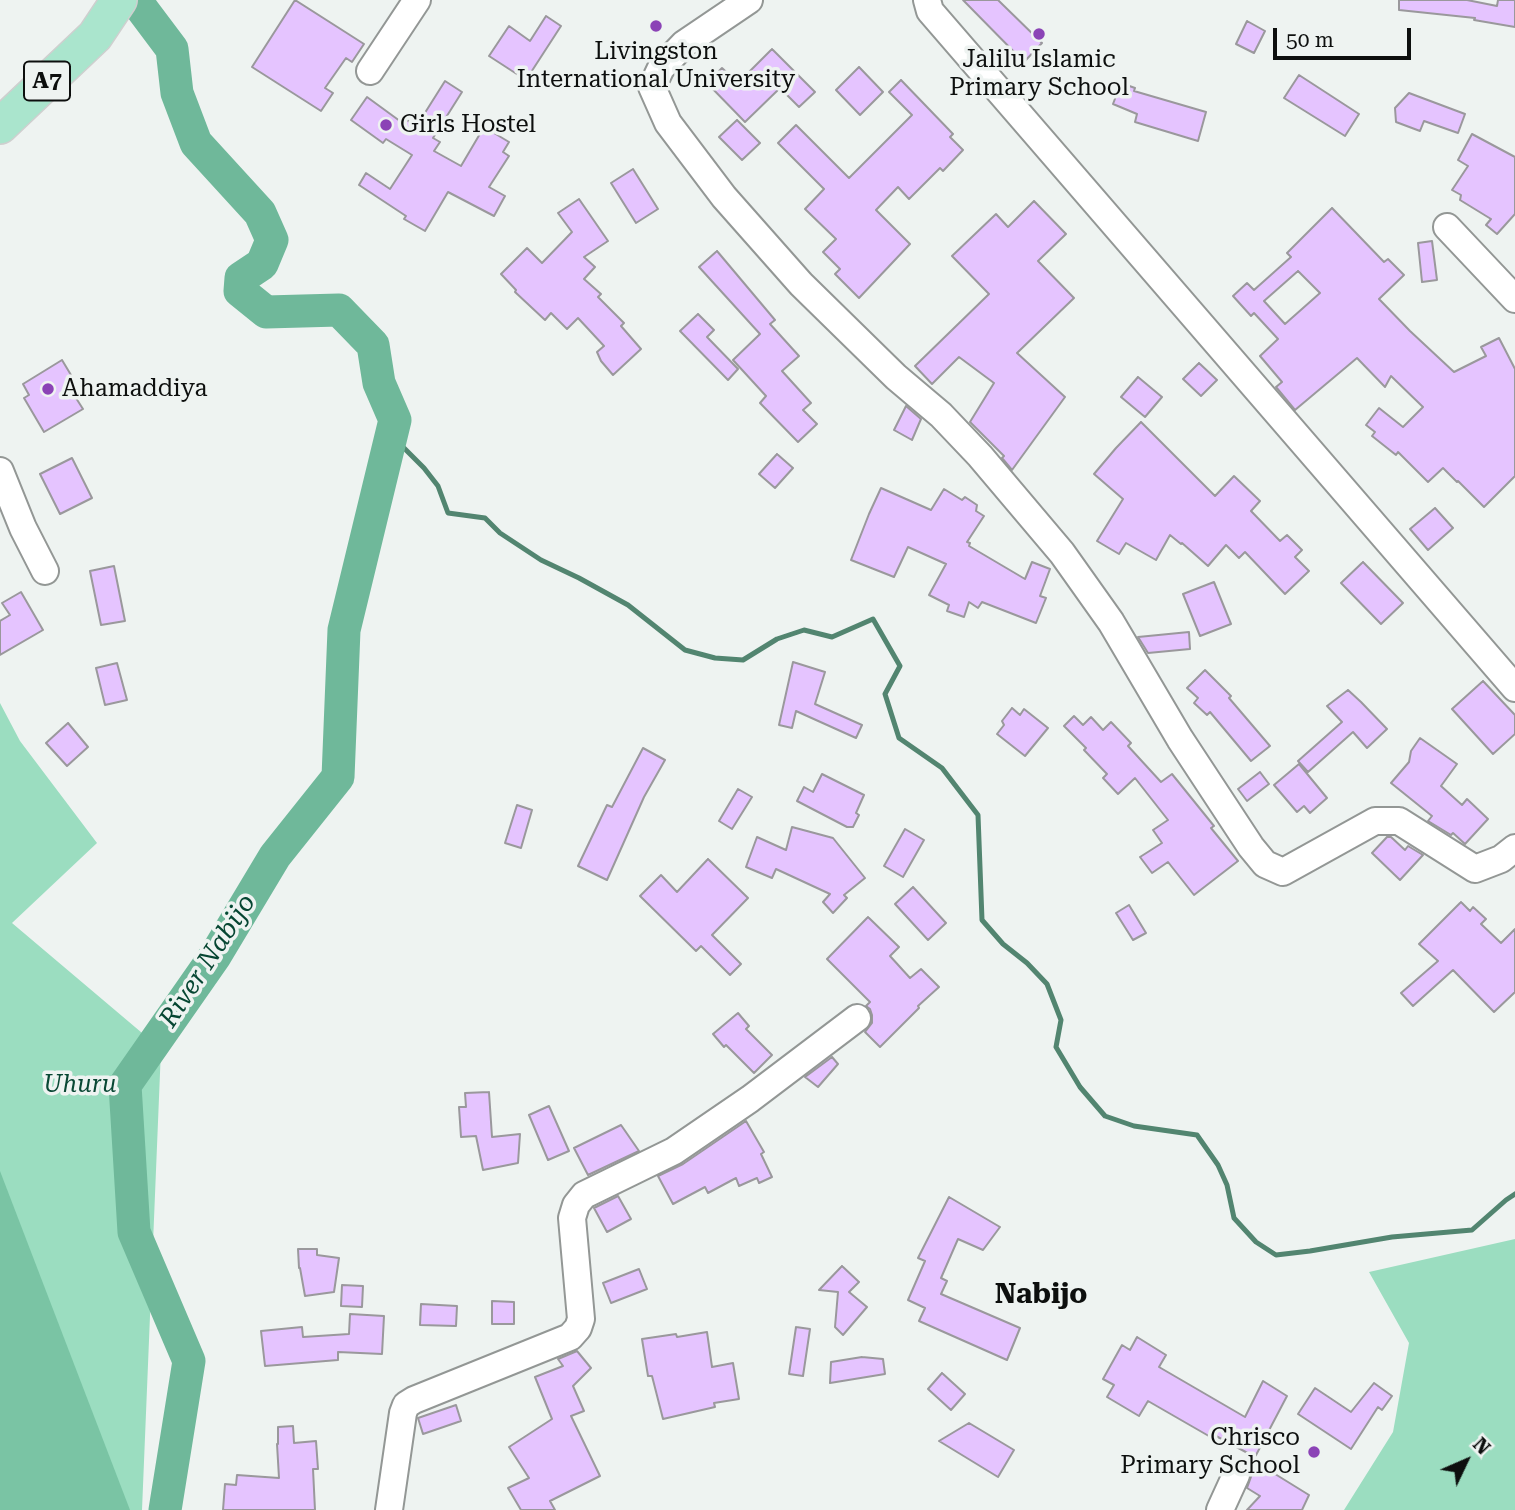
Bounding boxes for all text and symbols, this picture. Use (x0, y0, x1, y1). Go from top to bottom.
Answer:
scale bar (1277, 14, 1415, 58)
marker: Livingston International University (648, 18, 664, 34)
marker: Jalilu Islamic Primary School (1031, 26, 1047, 42)
text: 50 m (1286, 28, 1334, 52)
place label: Livingston International University (517, 38, 795, 94)
place label: Jalilu Islamic Primary School (949, 46, 1129, 102)
road number: A7 (24, 61, 70, 100)
place label: Girls Hostel (400, 111, 536, 139)
marker: Girls Hostel (378, 117, 394, 133)
place label: Ahamaddiya (62, 375, 207, 403)
marker: Ahamaddiya (40, 381, 56, 397)
water label: River Nabijo (153, 889, 263, 1033)
park label: Uhuru (43, 1071, 117, 1099)
district label: Nabijo (995, 1278, 1087, 1312)
place label: Chrisco Primary School (1120, 1424, 1300, 1480)
north arrow (1431, 1426, 1501, 1496)
text: N (1468, 1433, 1495, 1459)
marker: Chrisco Primary School (1306, 1444, 1322, 1460)

